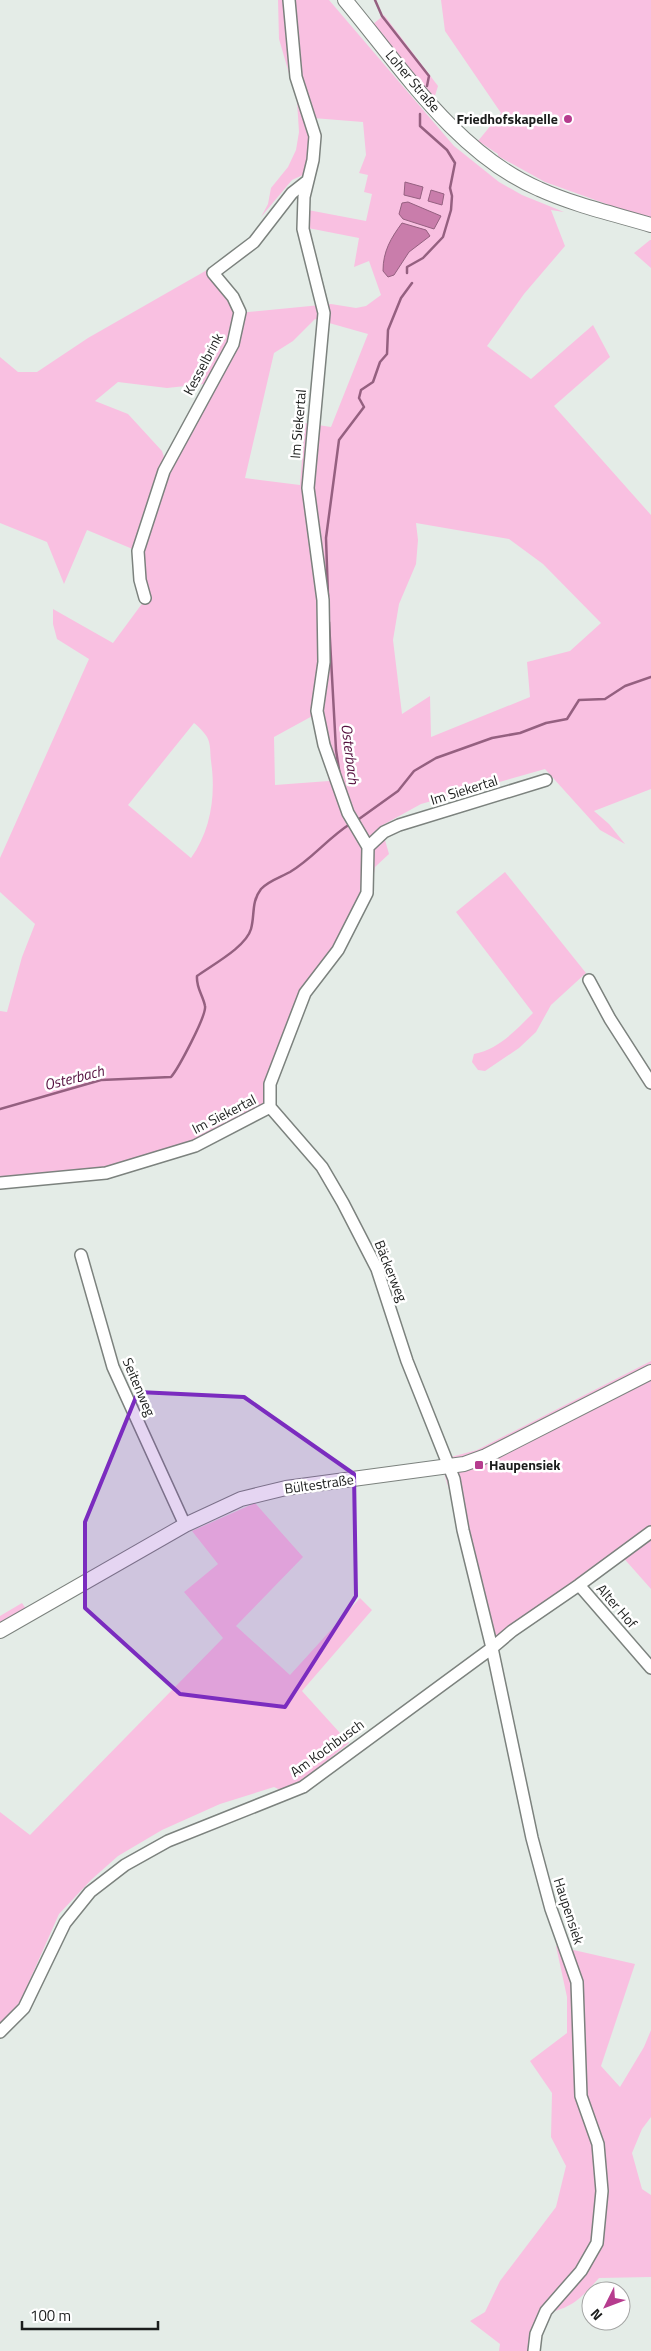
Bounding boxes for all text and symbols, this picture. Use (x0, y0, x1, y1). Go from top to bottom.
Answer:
street label: Loher Straße (381, 45, 446, 116)
place label: Friedhofskapelle (457, 108, 558, 129)
marker: Friedhofskapelle (562, 113, 574, 125)
street label: Kesselbrink (177, 329, 228, 399)
street label: Im Siekertal (284, 388, 311, 460)
water label: Osterbach (335, 722, 366, 786)
street label: Im Siekertal (428, 769, 500, 810)
water label: Osterbach (42, 1059, 107, 1096)
street label: Im Siekertal (188, 1088, 260, 1139)
street label: Bäckerweg (370, 1237, 413, 1305)
street label: Seitenweg (118, 1354, 161, 1419)
place label: Haupensiek (489, 1454, 561, 1475)
marker: Haupensiek (473, 1459, 485, 1471)
street label: Bültestraße (283, 1468, 355, 1499)
street label: Alter Hof (592, 1579, 643, 1633)
street label: Am Kochbusch (285, 1714, 368, 1782)
street label: Haupensiek (549, 1875, 590, 1947)
north arrow (581, 2281, 631, 2331)
scale bar (22, 2298, 159, 2330)
text: 100 m (30, 2304, 71, 2327)
text: N (585, 2304, 607, 2326)

